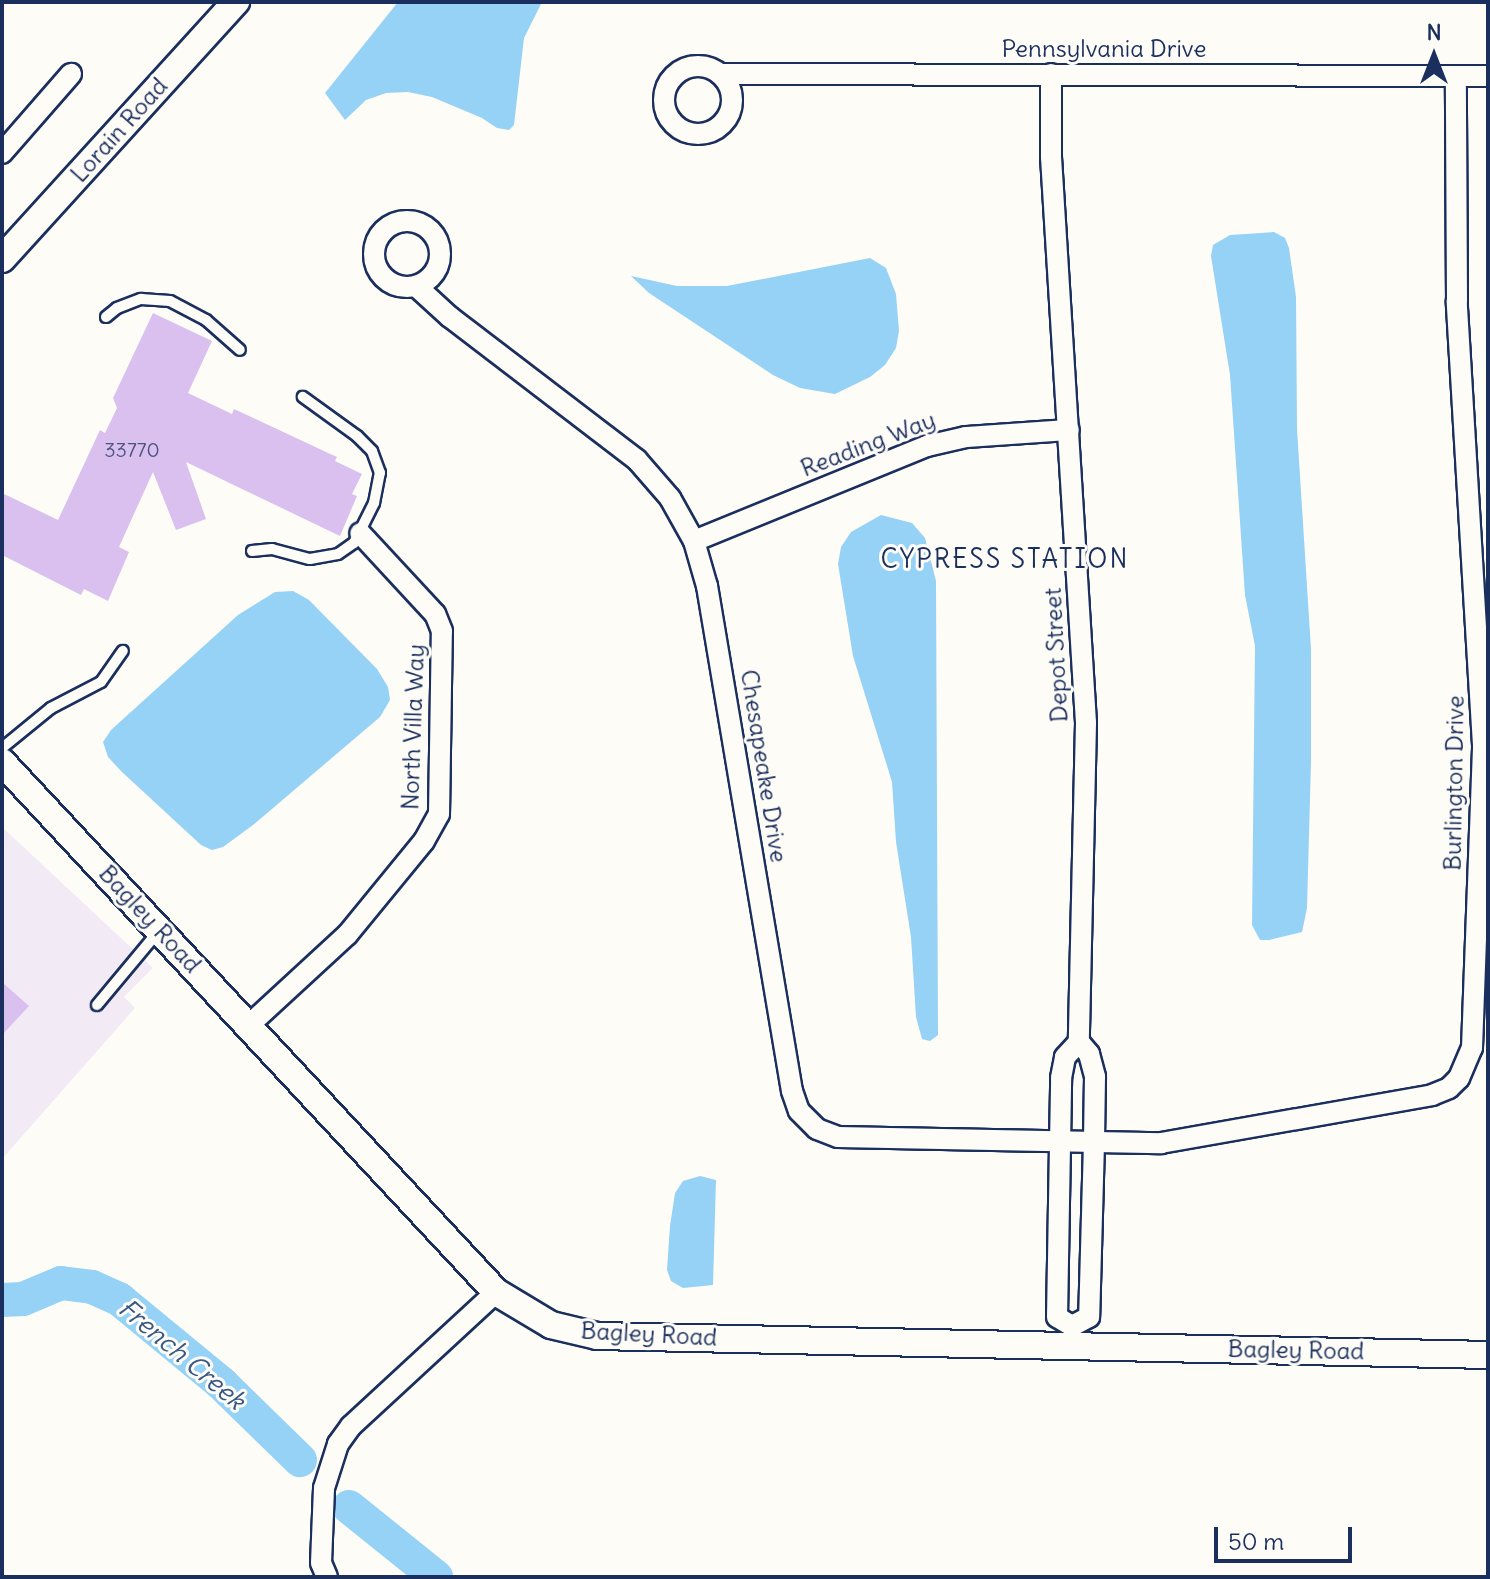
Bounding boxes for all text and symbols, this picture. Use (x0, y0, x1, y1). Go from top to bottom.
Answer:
north arrow (1394, 16, 1474, 96)
text: N (1426, 18, 1442, 46)
street label: Pennsylvania Drive (1002, 35, 1206, 63)
street label: Lorain Road (65, 72, 173, 188)
street label: Reading Way (797, 405, 939, 483)
house number: 33770 (104, 437, 160, 461)
district label: CYPRESS STATION (881, 543, 1129, 575)
street label: Depot Street (1038, 587, 1074, 723)
street label: North Villa Way (396, 644, 430, 810)
street label: Chesapeake Drive (735, 667, 793, 865)
street label: Burlington Drive (1438, 695, 1470, 871)
street label: Bagley Road (93, 859, 207, 979)
water label: French Creek (113, 1292, 251, 1416)
street label: Bagley Road (580, 1316, 718, 1352)
street label: Bagley Road (1227, 1334, 1365, 1366)
scale bar (1218, 1511, 1356, 1561)
text: 50 m (1228, 1526, 1284, 1556)

